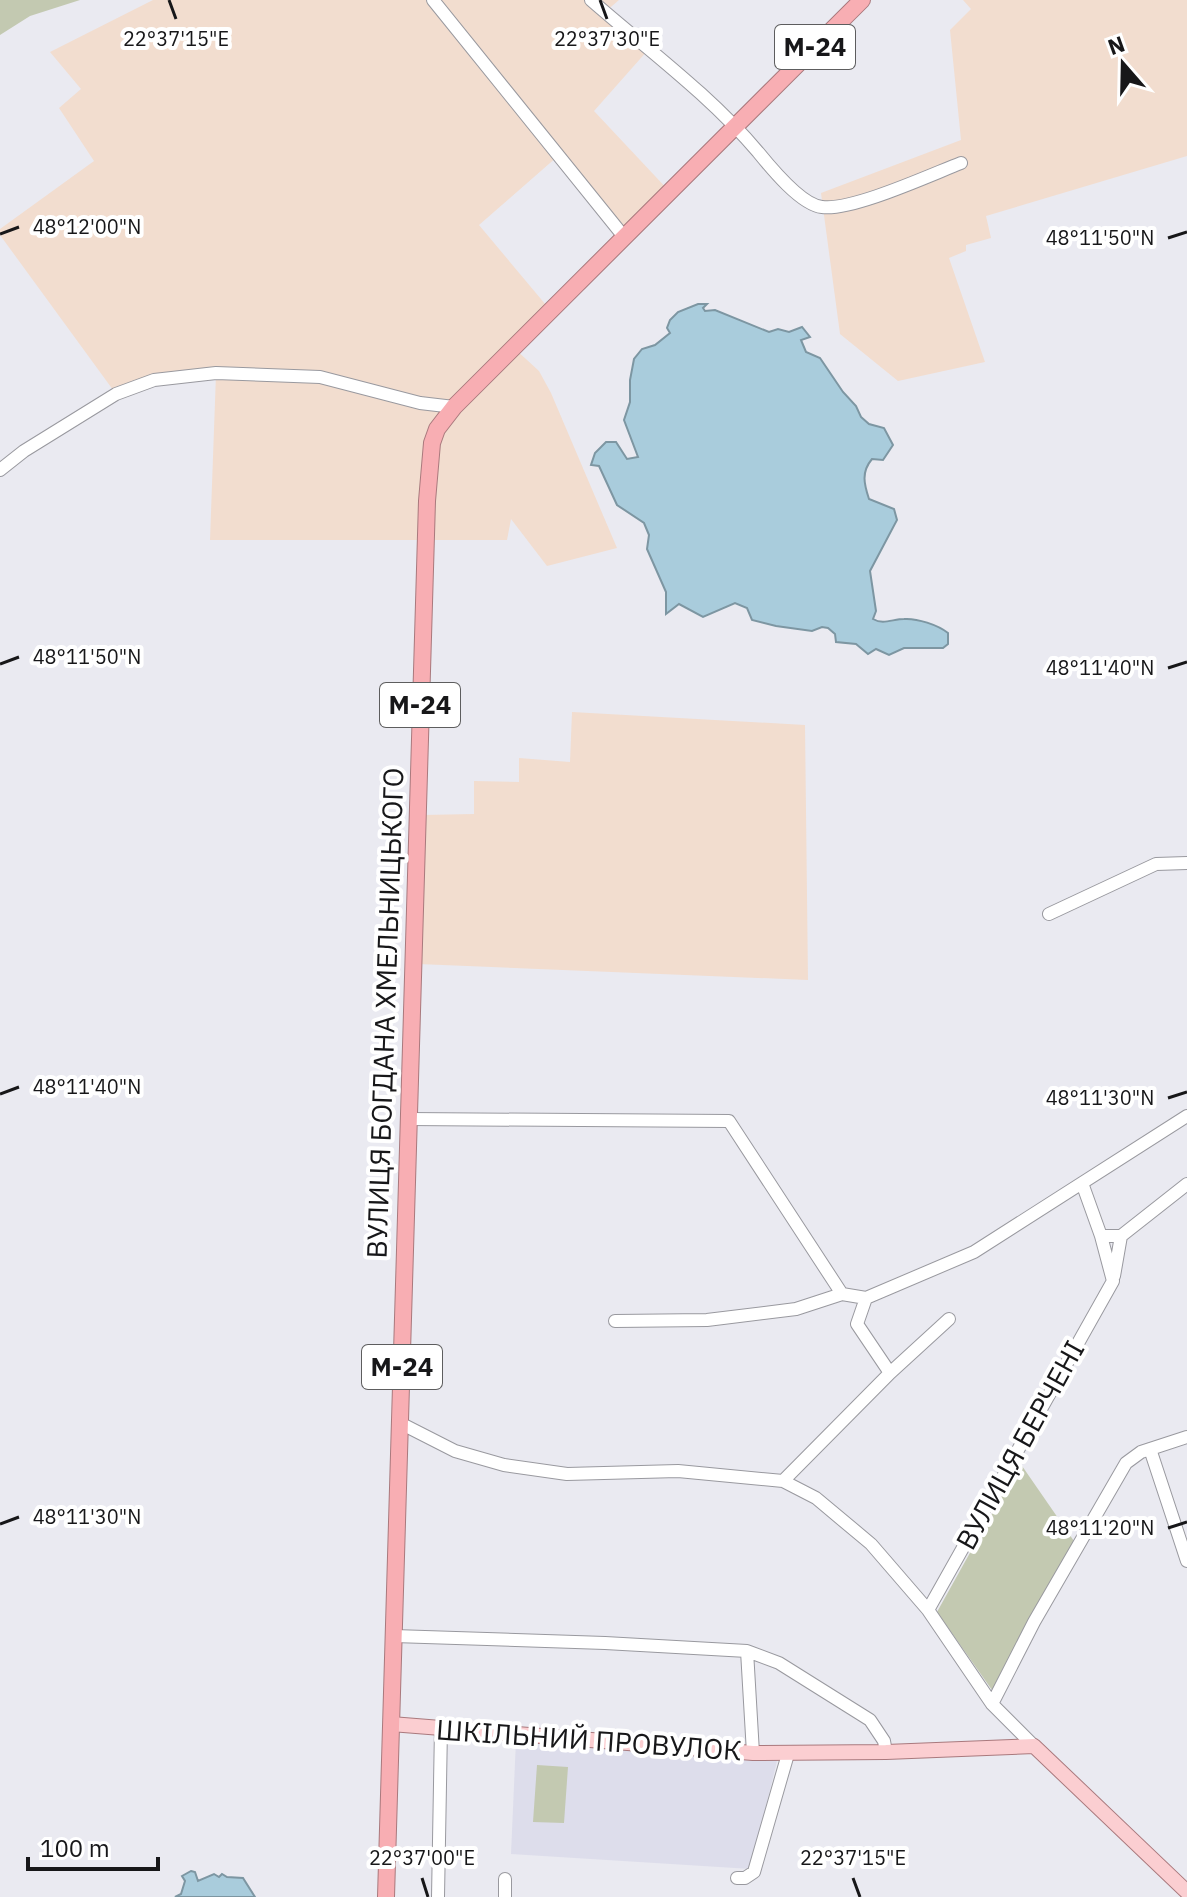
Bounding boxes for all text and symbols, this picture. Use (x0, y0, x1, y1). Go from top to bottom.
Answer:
north arrow (1083, 24, 1163, 104)
text: 22°37'15"E (123, 25, 229, 52)
text: 22°37'30"E (554, 25, 660, 52)
road number: М-24 (775, 25, 855, 69)
text: N (1104, 28, 1128, 61)
text: 48°12'00"N (33, 213, 141, 240)
text: 48°11'50"N (1046, 224, 1154, 251)
text: 48°11'50"N (33, 643, 141, 670)
text: 48°11'40"N (1046, 654, 1154, 681)
road number: М-24 (380, 683, 460, 727)
street label: ВУЛИЦЯ БОГДАНА ХМЕЛЬНИЦЬКОГО (357, 767, 412, 1259)
text: 48°11'40"N (33, 1073, 141, 1100)
text: 48°11'30"N (1046, 1084, 1154, 1111)
street label: ВУЛИЦЯ БЕРЧЕНІ (947, 1334, 1092, 1556)
road number: М-24 (362, 1345, 442, 1389)
text: 48°11'30"N (33, 1503, 141, 1530)
text: 48°11'20"N (1046, 1514, 1154, 1541)
street label: ШКІЛЬНИЙ ПРОВУЛОК (435, 1710, 743, 1769)
scale bar (28, 1821, 158, 1871)
text: 100 m (40, 1832, 110, 1864)
text: 22°37'00"E (369, 1844, 475, 1871)
text: 22°37'15"E (800, 1844, 906, 1871)

